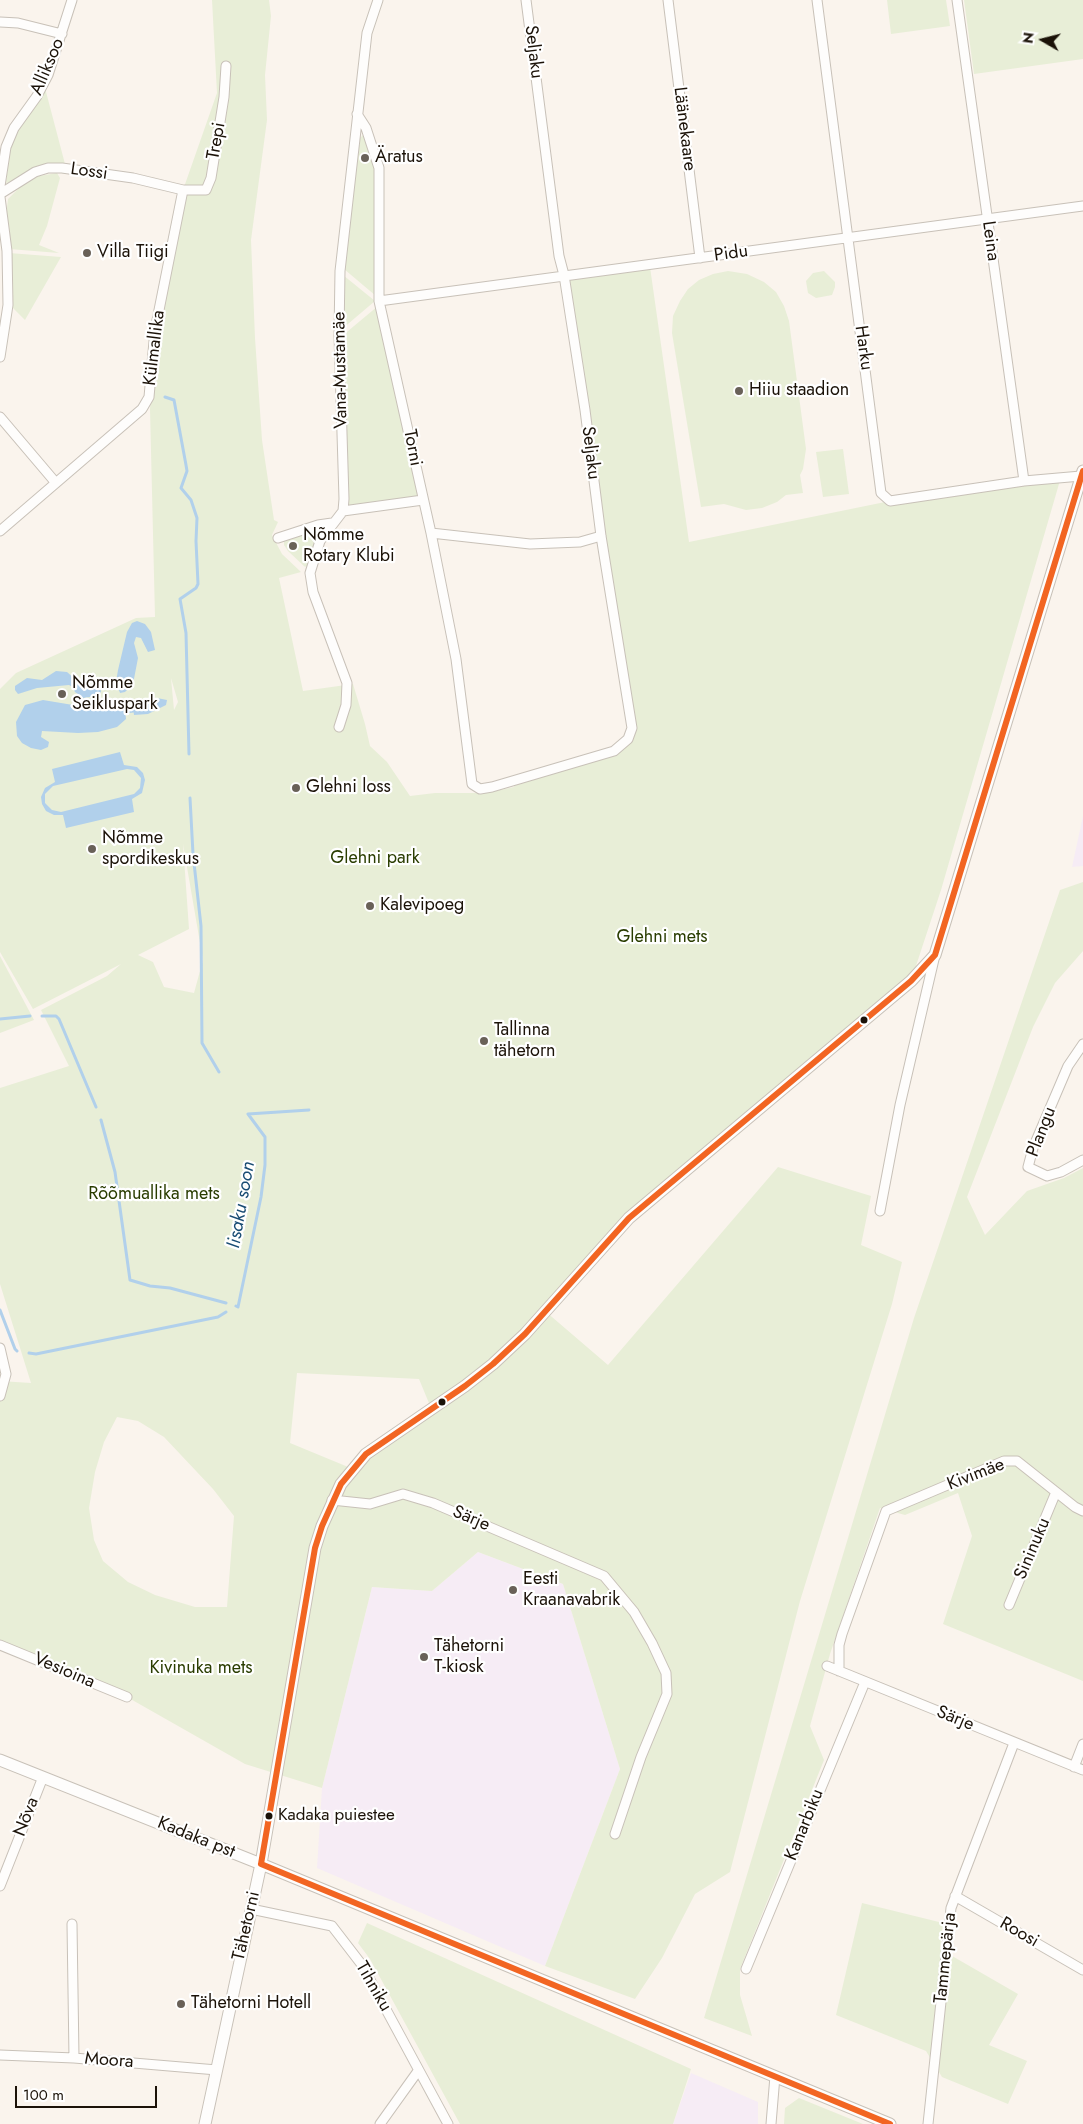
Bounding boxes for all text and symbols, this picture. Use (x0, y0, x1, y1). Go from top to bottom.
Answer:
north arrow (1018, 15, 1068, 65)
street label: Seljaku (519, 24, 547, 80)
text: N (1017, 31, 1039, 45)
street label: Alliksoo (26, 35, 70, 99)
street label: Läänekaare (668, 86, 700, 172)
street label: Trepi (203, 121, 231, 161)
place label: Äratus (375, 147, 423, 169)
marker: Äratus (359, 152, 371, 164)
street label: Lossi (69, 159, 109, 185)
street label: Leina (977, 220, 1003, 262)
street label: Pidu (713, 241, 749, 267)
place label: Villa Tiigi (97, 242, 169, 264)
marker: Villa Tiigi (81, 247, 93, 259)
street label: Külmallika (140, 309, 170, 387)
street label: Vana-Mustamäe (329, 311, 353, 429)
street label: Harku (849, 324, 877, 372)
place label: Hiiu staadion (749, 380, 849, 402)
marker: Hiiu staadion (733, 385, 745, 397)
street label: Seljaku (576, 425, 604, 481)
street label: Torni (398, 428, 426, 468)
place label: Nõmme Rotary Klubi (303, 525, 395, 568)
marker: Nõmme Rotary Klubi (287, 540, 299, 552)
place label: Nõmme Seikluspark (72, 673, 158, 716)
marker: Nõmme Seikluspark (56, 688, 68, 700)
place label: Glehni loss (306, 777, 391, 799)
marker: Glehni loss (290, 782, 302, 794)
place label: Nõmme spordikeskus (102, 828, 199, 871)
marker: Nõmme spordikeskus (86, 843, 98, 855)
park label: Glehni park (330, 848, 420, 870)
place label: Kalevipoeg (380, 895, 464, 917)
marker: Kalevipoeg (364, 900, 376, 912)
park label: Glehni mets (616, 927, 708, 949)
unlabelled marker (859, 1015, 869, 1025)
place label: Tallinna tähetorn (494, 1020, 556, 1062)
marker: Tallinna tähetorn (478, 1035, 490, 1047)
street label: Plangu (1023, 1104, 1061, 1160)
water label: Iisaku soon (223, 1160, 261, 1250)
park label: Rõõmuallika mets (88, 1184, 220, 1206)
unlabelled marker (437, 1397, 447, 1407)
street label: Kivimäe (944, 1454, 1008, 1496)
street label: Särje (449, 1502, 493, 1536)
street label: Sininuku (1010, 1515, 1056, 1583)
place label: Eesti Kraanavabrik (523, 1569, 620, 1612)
marker: Eesti Kraanavabrik (507, 1584, 519, 1596)
place label: Tähetorni T-kiosk (434, 1636, 504, 1678)
street label: Vesioina (30, 1649, 98, 1693)
marker: Tähetorni T-kiosk (418, 1651, 430, 1663)
park label: Kivinuka mets (149, 1658, 253, 1680)
street label: Särje (933, 1702, 977, 1736)
street label: Kanarbiku (781, 1786, 829, 1864)
street label: Nõva (10, 1794, 44, 1840)
place label: Kadaka puiestee (278, 1806, 395, 1826)
marker: Kadaka puiestee (264, 1811, 274, 1821)
street label: Kadaka pst (154, 1813, 238, 1863)
street label: Tähetorni (229, 1889, 265, 1963)
street label: Tammepärja (931, 1912, 961, 2004)
street label: Roosi (996, 1913, 1042, 1953)
street label: Tihniku (350, 1958, 396, 2016)
place label: Tähetorni Hotell (191, 1993, 311, 2015)
marker: Tähetorni Hotell (175, 1998, 187, 2010)
street label: Moora (84, 2049, 134, 2073)
scale bar (18, 2076, 160, 2108)
text: 100 m (23, 2084, 64, 2106)

